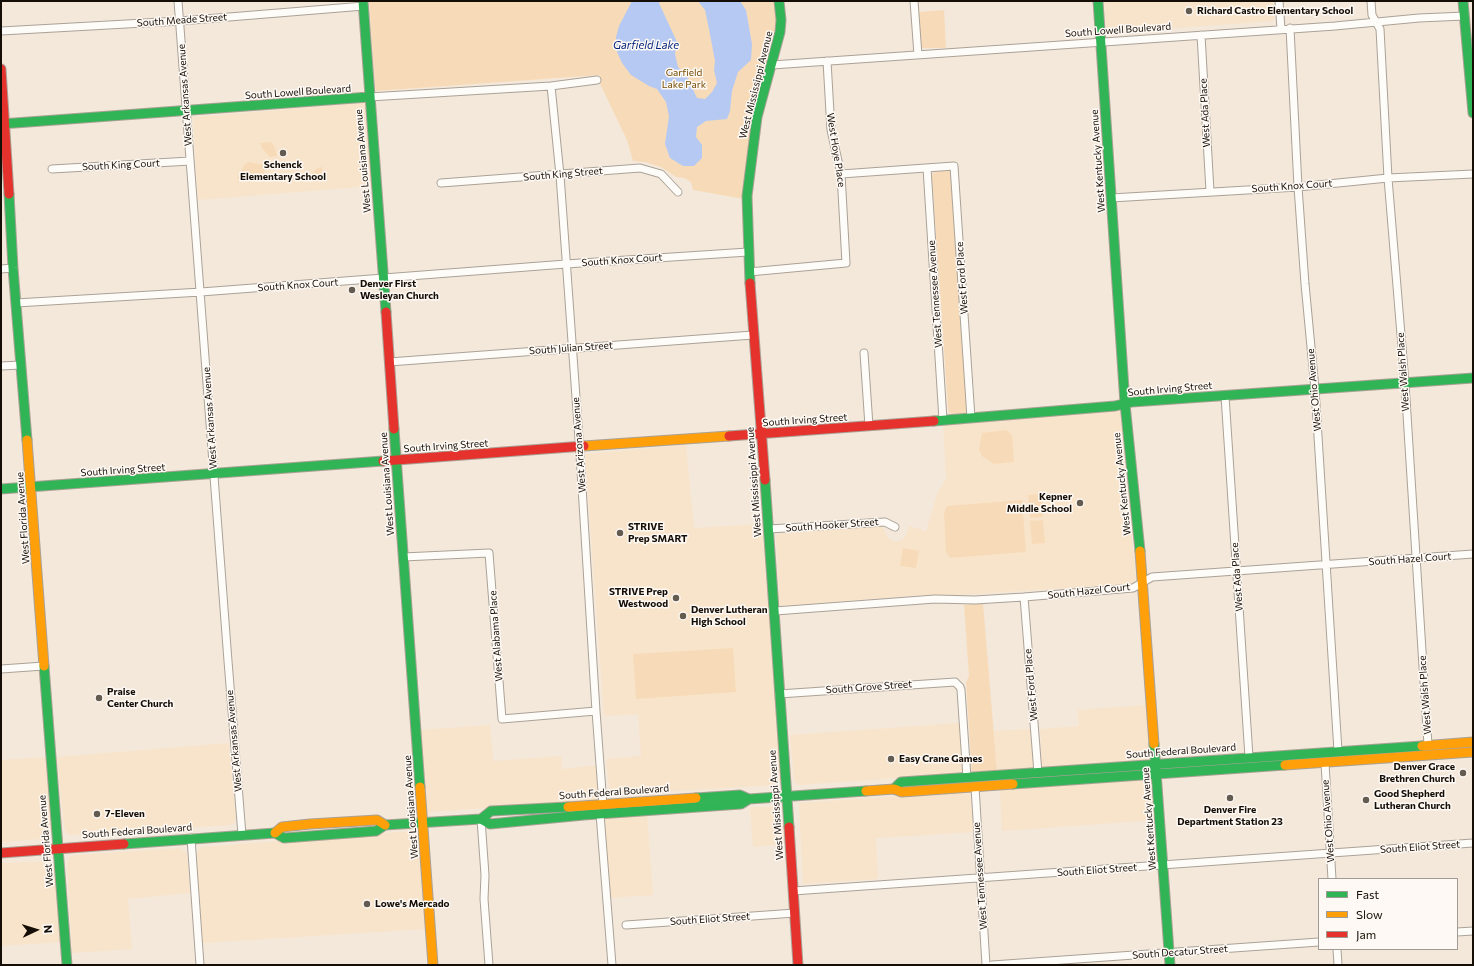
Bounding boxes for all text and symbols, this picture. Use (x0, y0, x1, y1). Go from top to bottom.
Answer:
place label: Richard Castro Elementary School (1197, 5, 1353, 17)
marker: Richard Castro Elementary School (1184, 6, 1194, 16)
street label: South Meade Street (136, 11, 228, 29)
street label: South Lowell Boulevard (1065, 20, 1171, 40)
street label: West Mississippi Avenue (737, 30, 775, 140)
water label: Garfield Lake (613, 38, 679, 52)
street label: West Arkansas Avenue (175, 44, 195, 146)
park label: Garfield Lake Park (662, 67, 706, 90)
street label: West Ada Place (1197, 78, 1213, 148)
street label: South Lowell Boulevard (245, 82, 351, 102)
street label: West Louisiana Avenue (353, 109, 373, 213)
street label: West Kentucky Avenue (1088, 109, 1108, 213)
street label: West Hoye Place (824, 112, 848, 188)
marker: Schenck Elementary School (278, 148, 288, 158)
street label: South King Court (82, 157, 160, 173)
place label: Schenck Elementary School (240, 159, 326, 182)
street label: South King Street (523, 165, 603, 183)
street label: South Knox Court (1251, 177, 1333, 195)
street label: West Tennessee Avenue (925, 240, 945, 348)
street label: West Ford Place (953, 241, 971, 315)
street label: South Knox Court (581, 251, 663, 269)
street label: South Knox Court (257, 276, 339, 294)
place label: Denver First Wesleyan Church (360, 278, 439, 302)
marker: Denver First Wesleyan Church (347, 285, 357, 295)
street label: West Walsh Place (1394, 332, 1412, 412)
street label: South Julian Street (529, 339, 613, 357)
street label: West Ohio Avenue (1304, 348, 1324, 432)
street label: West Arkansas Avenue (200, 367, 220, 469)
street label: South Irving Street (1127, 379, 1213, 399)
street label: West Arizona Avenue (570, 397, 588, 493)
street label: South Irving Street (762, 411, 848, 429)
street label: West Mississippi Avenue (744, 427, 764, 537)
street label: West Louisiana Avenue (377, 432, 397, 536)
street label: West Kentucky Avenue (1111, 432, 1133, 536)
street label: South Irving Street (403, 437, 489, 455)
street label: South Irving Street (80, 461, 166, 479)
street label: West Florida Avenue (14, 472, 32, 564)
place label: Kepner Middle School (1007, 491, 1072, 514)
marker: Kepner Middle School (1075, 498, 1085, 508)
street label: South Hooker Street (785, 516, 879, 534)
place label: STRIVE Prep SMART (628, 521, 688, 544)
marker: STRIVE Prep SMART (615, 528, 625, 538)
street label: West Ada Place (1229, 542, 1245, 612)
street label: South Hazel Court (1368, 550, 1452, 568)
street label: South Hazel Court (1047, 581, 1131, 601)
place label: STRIVE Prep Westwood (609, 586, 668, 610)
street label: West Alabama Place (487, 590, 505, 682)
marker: STRIVE Prep Westwood (671, 593, 681, 603)
place label: Denver Lutheran High School (691, 604, 768, 628)
marker: Denver Lutheran High School (678, 611, 688, 621)
street label: West Ford Place (1022, 648, 1040, 722)
street label: West Walsh Place (1416, 655, 1434, 735)
street label: South Grove Street (825, 678, 913, 696)
place label: Praise Center Church (107, 686, 173, 710)
street label: West Arkansas Avenue (224, 690, 244, 792)
marker: Praise Center Church (94, 693, 104, 703)
street label: South Federal Boulevard (1126, 741, 1236, 761)
street label: West Mississippi Avenue (766, 750, 786, 860)
place label: Easy Crane Games (899, 753, 982, 765)
marker: Easy Crane Games (886, 754, 896, 764)
street label: West Louisiana Avenue (401, 755, 421, 859)
place label: Denver Grace Brethren Church (1379, 761, 1455, 784)
street label: West Kentucky Avenue (1139, 767, 1159, 871)
marker: Denver Grace Brethren Church (1458, 768, 1468, 778)
street label: West Ohio Avenue (1319, 779, 1337, 863)
street label: South Federal Boulevard (559, 782, 669, 802)
place label: Good Shepherd Lutheran Church (1374, 788, 1451, 812)
marker: Denver Fire Department Station 23 (1225, 793, 1235, 803)
street label: West Florida Avenue (36, 794, 56, 888)
marker: Good Shepherd Lutheran Church (1361, 795, 1371, 805)
place label: Denver Fire Department Station 23 (1177, 804, 1283, 828)
place label: 7-Eleven (105, 808, 145, 820)
marker: 7-Eleven (92, 809, 102, 819)
street label: South Federal Boulevard (82, 821, 192, 841)
street label: West Tennessee Avenue (970, 822, 990, 930)
street label: South Eliot Street (1379, 838, 1461, 856)
street label: South Eliot Street (1056, 861, 1138, 879)
legend (1318, 878, 1458, 950)
text: Fast (1356, 887, 1379, 901)
place label: Lowe's Mercado (375, 898, 450, 910)
marker: Lowe's Mercado (362, 899, 372, 909)
text: Slow (1356, 907, 1383, 921)
north arrow (16, 910, 56, 950)
street label: South Eliot Street (669, 910, 751, 928)
text: N (42, 925, 55, 934)
text: Jam (1356, 927, 1376, 941)
street label: South Decatur Street (1132, 943, 1228, 961)

